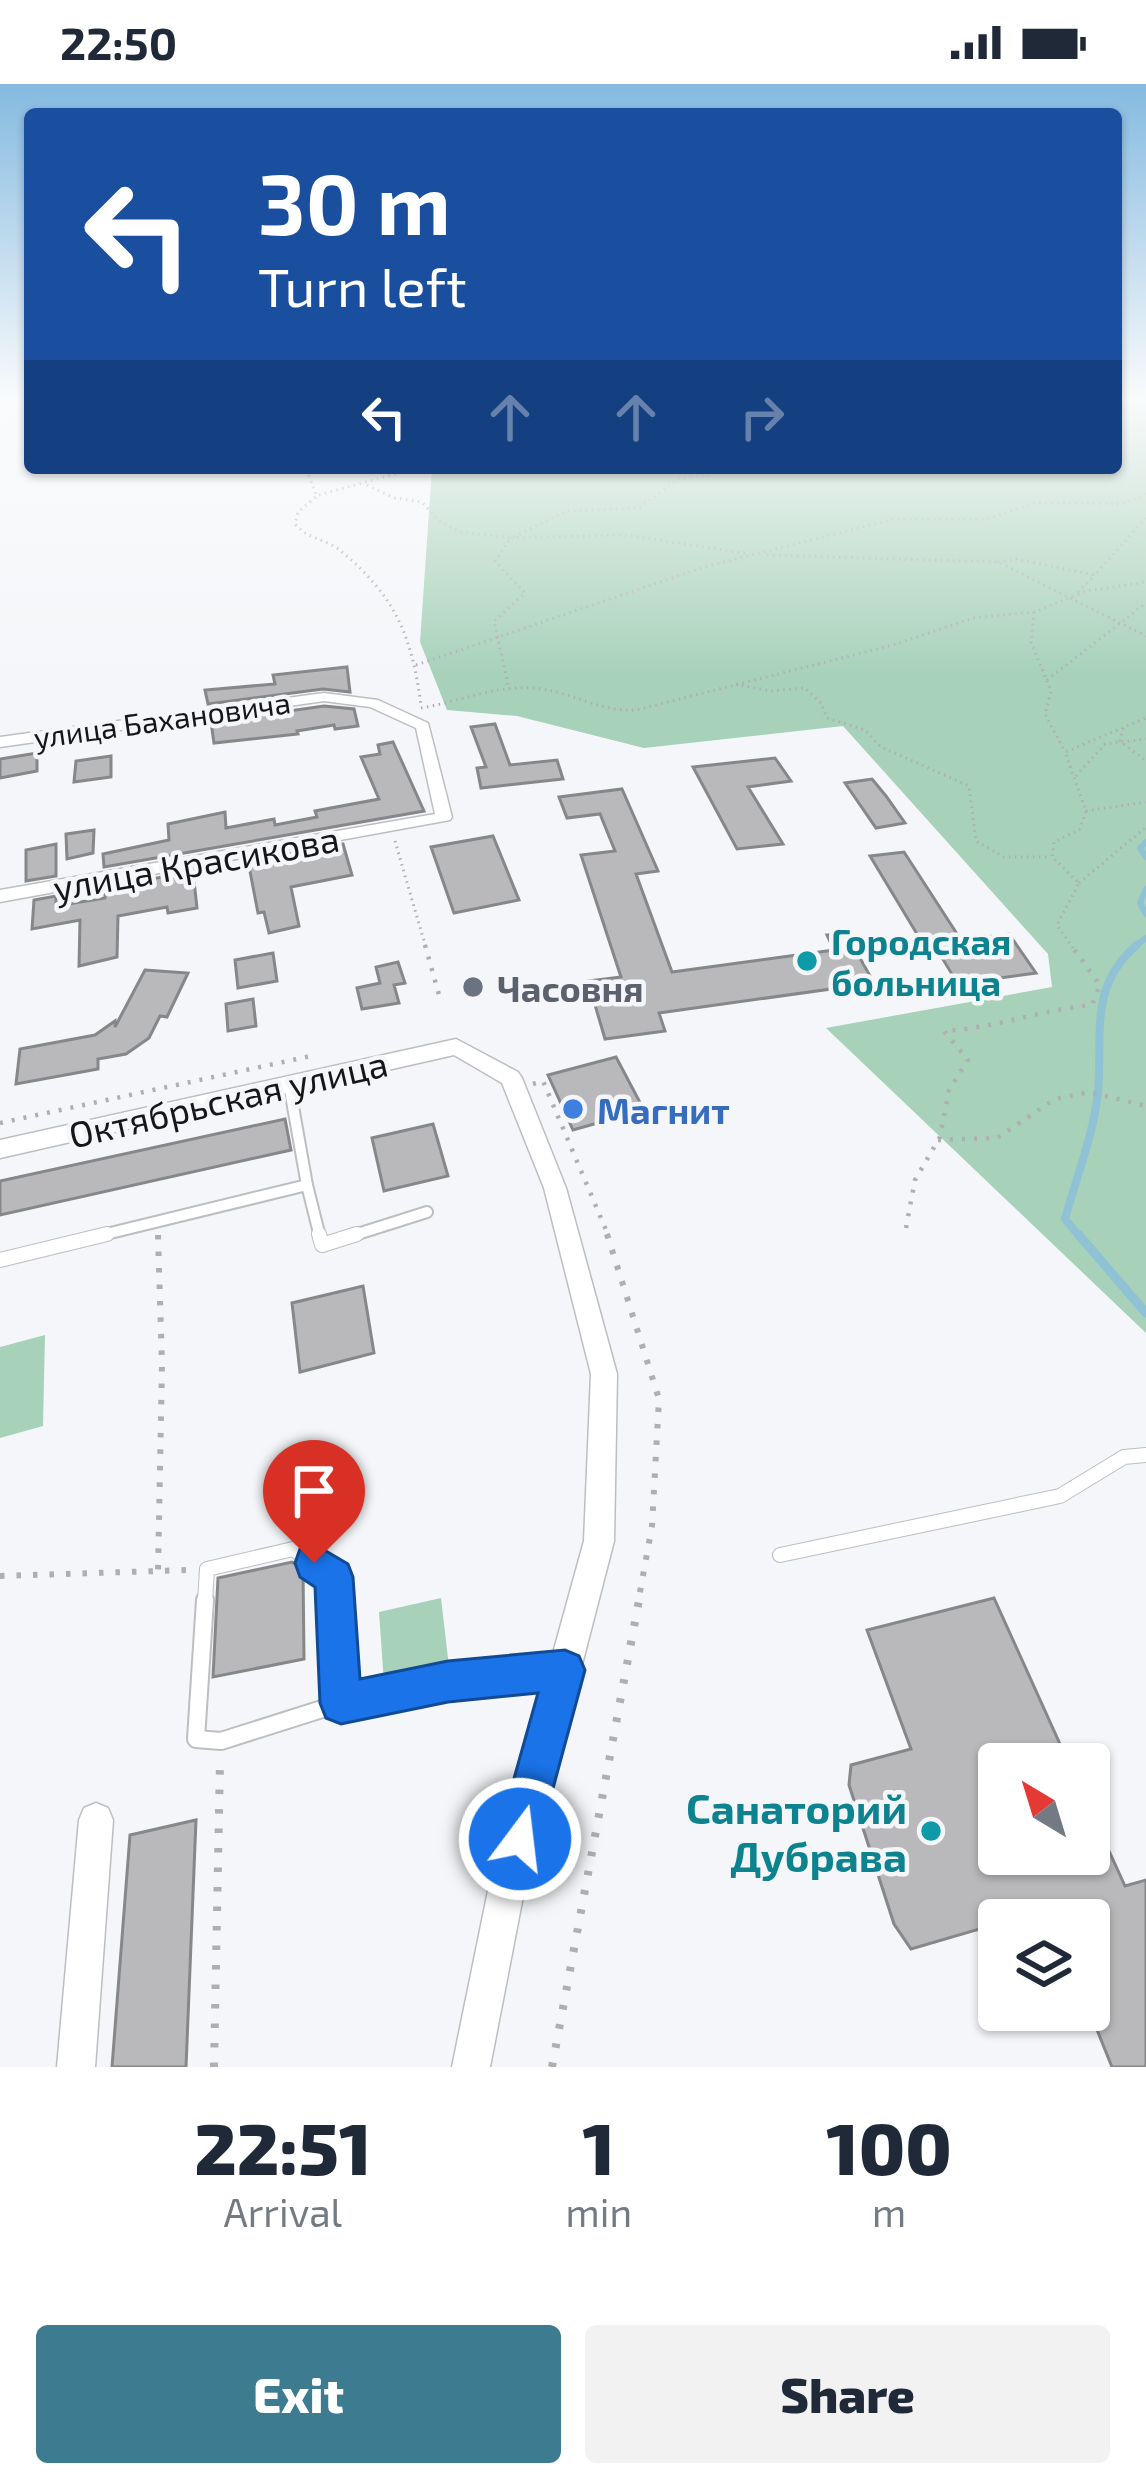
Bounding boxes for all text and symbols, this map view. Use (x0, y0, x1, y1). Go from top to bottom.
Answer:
text: 22:50 (60, 15, 177, 69)
text: 30 m (258, 151, 451, 252)
icon: left (60, 156, 216, 312)
text: Turn left (258, 253, 467, 318)
icon: left (351, 384, 417, 450)
icon: ahead (477, 384, 543, 450)
icon: ahead (603, 384, 669, 450)
icon: right (729, 384, 795, 450)
street label: улица Бахановича (31, 683, 293, 756)
street label: улица Красикова (50, 816, 342, 909)
place label: Городская больница (831, 919, 1011, 1003)
marker: Городская больница (794, 948, 820, 974)
place label: Часовня (497, 966, 644, 1009)
marker: Часовня (460, 974, 486, 1000)
street label: Октябрьская улица (64, 1040, 392, 1157)
place label: Магнит (597, 1088, 730, 1131)
marker: Магнит (560, 1096, 586, 1122)
pin (263, 1440, 365, 1563)
icon: arrive (281, 1458, 347, 1524)
north arrow (978, 1743, 1110, 1875)
map controls (978, 1743, 1110, 2031)
position arrow (457, 1776, 583, 1902)
place label: Санаторий Дубрава (686, 1782, 907, 1881)
marker: Санаторий Дубрава (918, 1818, 944, 1844)
button: layers (978, 1899, 1110, 2031)
text: 22:51 (194, 2103, 371, 2189)
text: 1 (583, 2103, 615, 2189)
text: 100 (826, 2103, 952, 2189)
text: Arrival (223, 2188, 342, 2235)
text: min (566, 2188, 632, 2235)
text: m (872, 2188, 906, 2235)
button: Exit (36, 2325, 561, 2463)
button: Share (585, 2325, 1110, 2463)

